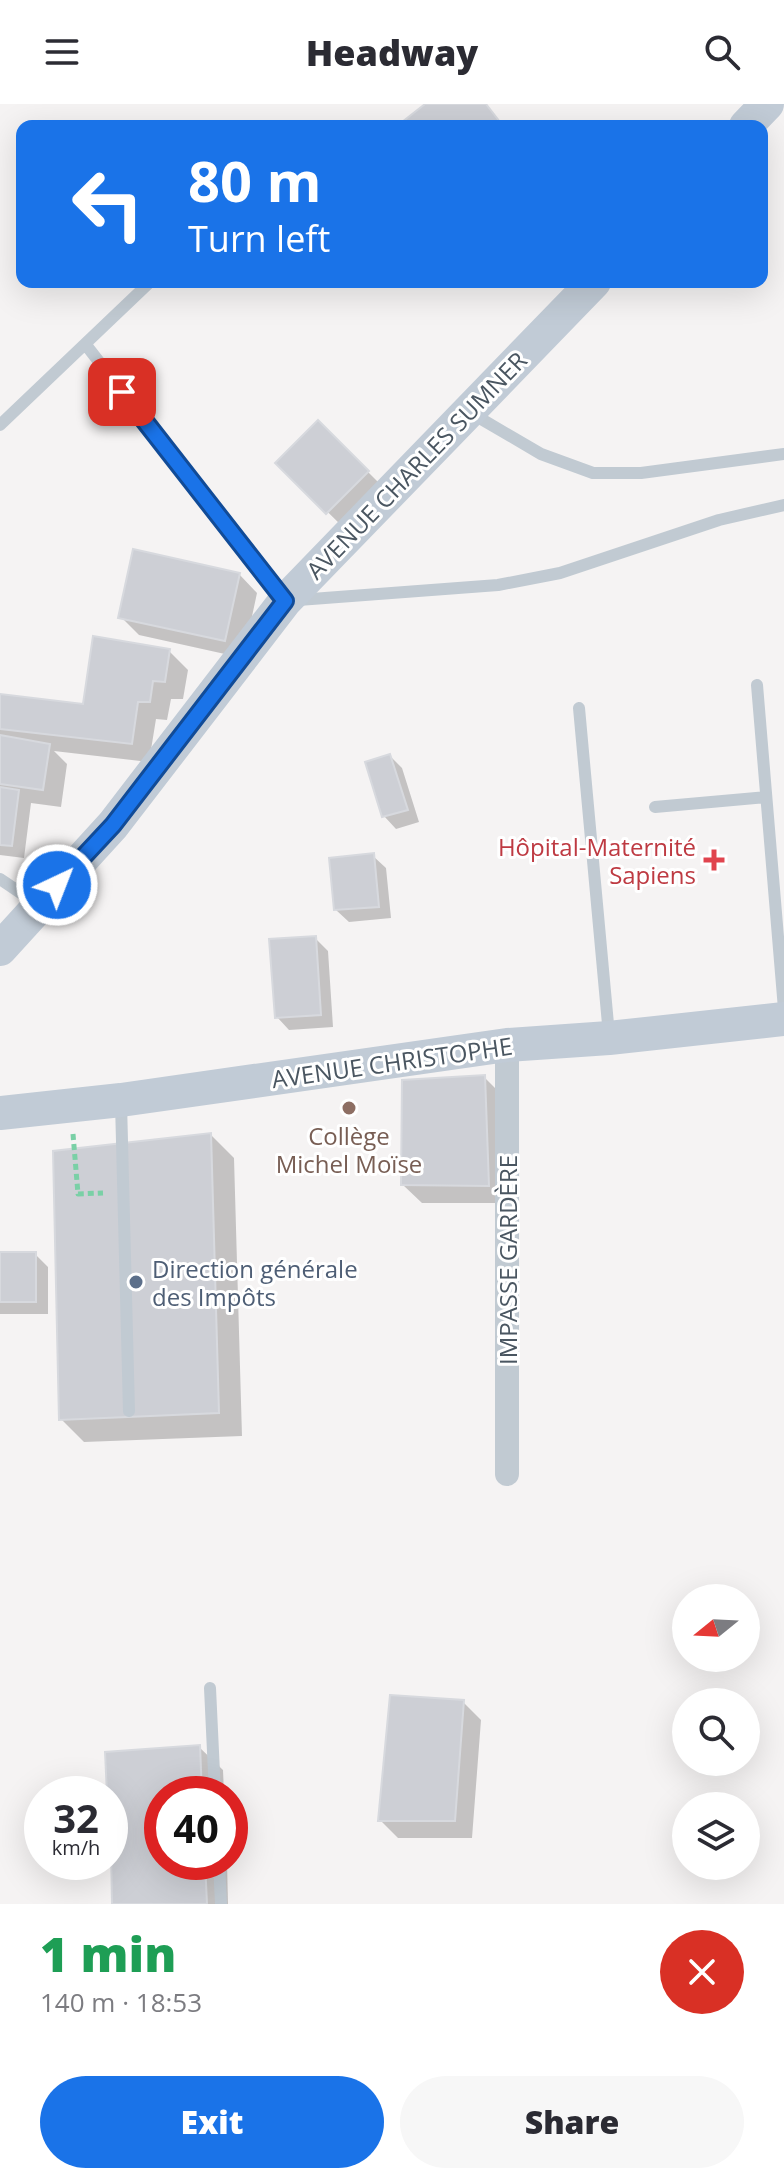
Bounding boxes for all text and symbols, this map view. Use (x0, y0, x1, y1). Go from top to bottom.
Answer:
text: Headway (306, 28, 478, 77)
icon: menu (40, 30, 84, 74)
icon: search (700, 30, 744, 74)
text: 80 m (188, 142, 322, 218)
icon: left (56, 152, 160, 256)
text: Turn left (188, 214, 330, 263)
street label: AVENUE CHARLES SUMNER (298, 344, 534, 586)
pin (88, 358, 156, 426)
icon: arrive (100, 370, 144, 414)
place label: Hôpital-Maternité Sapiens (498, 830, 696, 891)
position arrow (15, 843, 99, 927)
marker: Hôpital-Maternité Sapiens (703, 849, 725, 871)
street label: AVENUE CHRISTOPHE (269, 1029, 515, 1095)
marker: Collège Michel Moïse (340, 1099, 358, 1117)
place label: Collège Michel Moïse (276, 1119, 422, 1180)
street label: IMPASSE GARDÈRE (491, 1155, 524, 1365)
place label: Direction générale des Impôts (152, 1252, 358, 1313)
marker: Direction générale des Impôts (127, 1273, 145, 1291)
north arrow (672, 1584, 760, 1672)
map controls (672, 1584, 760, 1880)
button: search (672, 1688, 760, 1776)
speed limit sign: 40 (144, 1776, 248, 1880)
text: 32 (53, 1790, 99, 1845)
button: layers (672, 1792, 760, 1880)
text: km/h (52, 1834, 100, 1861)
text: 1 min (40, 1921, 176, 1986)
button: close (660, 1930, 744, 2014)
text: 140 m · 18:53 (40, 1984, 202, 2020)
button: Exit (40, 2076, 384, 2168)
button: Share (400, 2076, 744, 2168)

